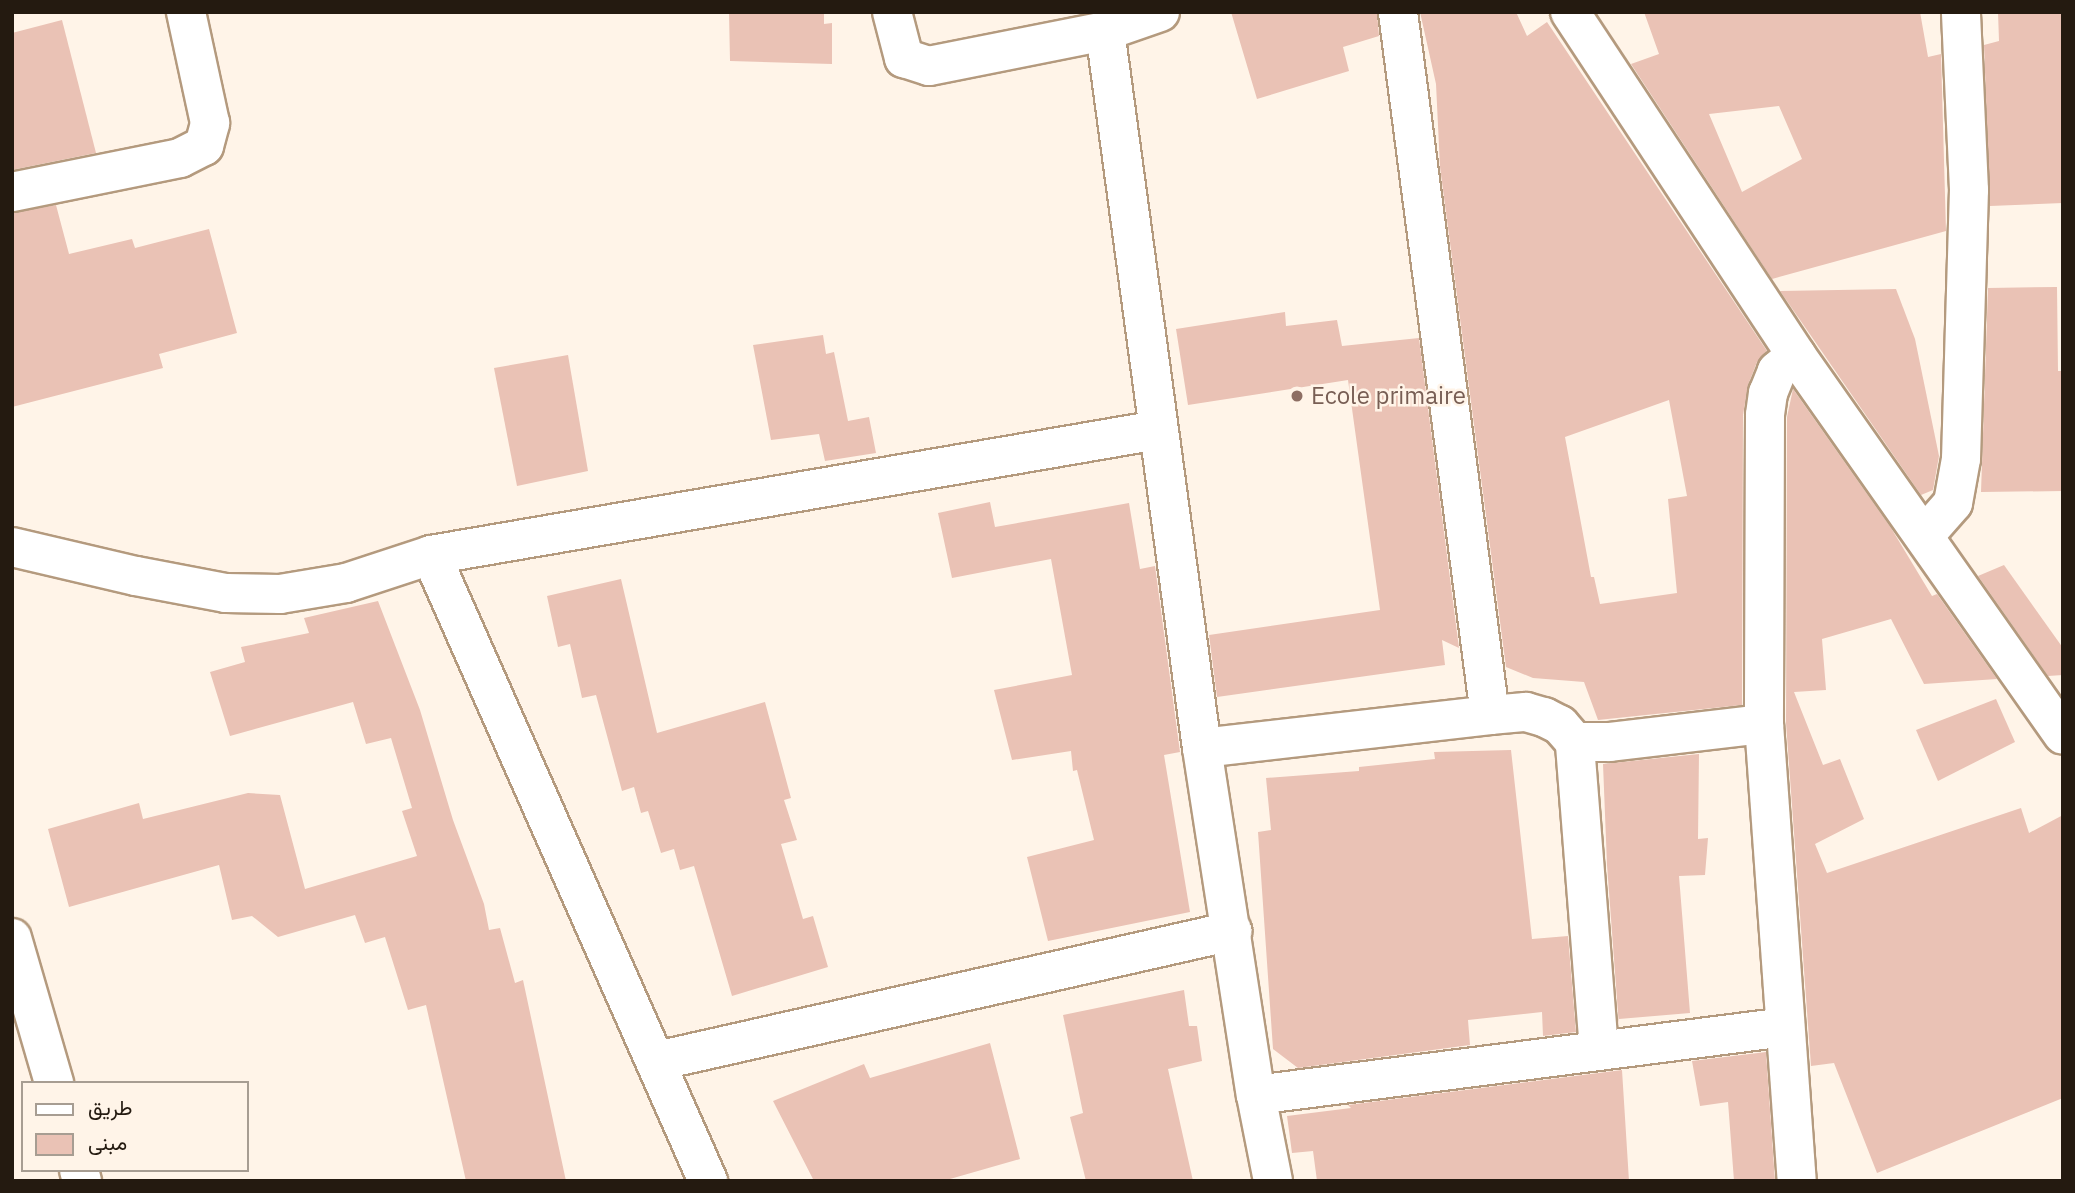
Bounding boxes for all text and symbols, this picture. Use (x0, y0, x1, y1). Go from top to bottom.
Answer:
place label: Ecole primaire (1311, 382, 1466, 410)
marker: Ecole primaire (1289, 388, 1305, 404)
legend (21, 1081, 248, 1172)
text: طريق (88, 1093, 133, 1121)
text: مبنى (88, 1128, 127, 1156)

